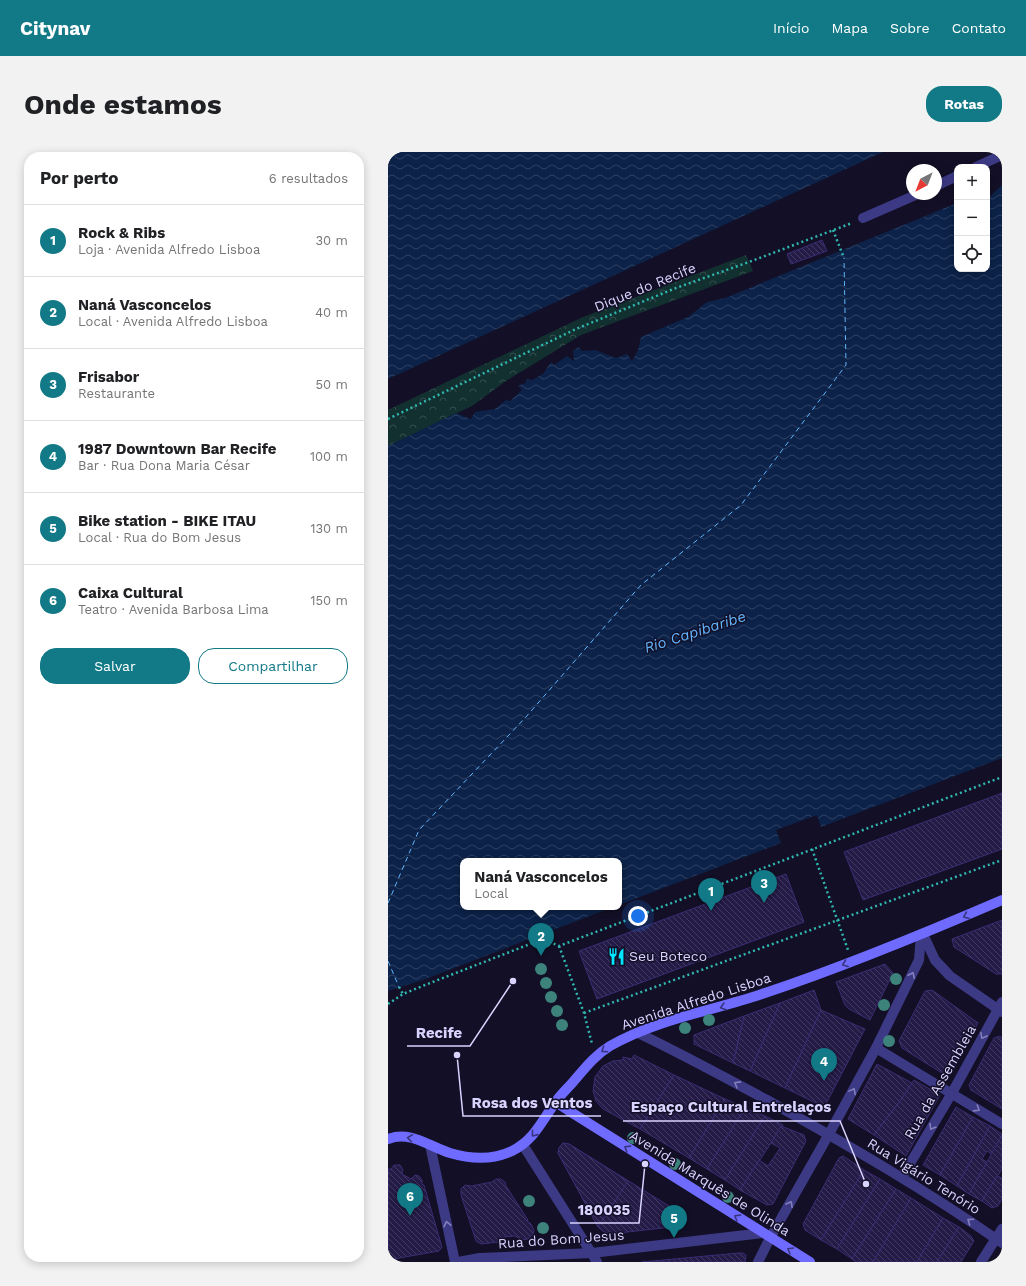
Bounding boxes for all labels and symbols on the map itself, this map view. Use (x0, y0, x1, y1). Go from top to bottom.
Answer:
north arrow (906, 164, 942, 200)
street label: Dique do Recife (592, 259, 698, 315)
water label: Rio Capibaribe (642, 607, 748, 657)
pin: 3 (751, 870, 777, 903)
pin: 1 (698, 878, 724, 911)
your location (628, 906, 648, 926)
one-way arrow (963, 911, 970, 919)
pin: 2 (528, 923, 554, 956)
restaurant icon: Seu Boteco (606, 946, 626, 966)
place label: Seu Boteco (629, 948, 707, 964)
one-way arrow (842, 959, 849, 967)
street label: Avenida Alfredo Lisboa (619, 969, 773, 1033)
one-way arrow (907, 972, 915, 979)
one-way arrow (719, 1002, 726, 1010)
callout: Recife (407, 1019, 470, 1046)
street label: Rua da Assembleia (901, 1022, 979, 1142)
text: Recife (416, 1024, 463, 1042)
one-way arrow (980, 1032, 988, 1039)
one-way arrow (601, 1045, 608, 1052)
pin: 4 (811, 1048, 837, 1081)
one-way arrow (734, 1082, 742, 1089)
one-way arrow (848, 1087, 855, 1095)
callout: Rosa dos Ventos (463, 1089, 601, 1116)
text: Rosa dos Ventos (471, 1094, 593, 1112)
callout: Espaço Cultural Entrelaços (623, 1094, 840, 1121)
text: Espaço Cultural Entrelaços (631, 1098, 831, 1116)
one-way arrow (973, 1104, 980, 1111)
one-way arrow (929, 1123, 936, 1130)
street label: Avenida Marquês de Olinda (627, 1127, 793, 1239)
one-way arrow (531, 1129, 538, 1136)
one-way arrow (406, 1134, 413, 1143)
street label: Rua Vigário Tenório (865, 1135, 983, 1217)
one-way arrow (625, 1146, 632, 1153)
pin: 6 (397, 1183, 423, 1216)
callout: 180035 (570, 1196, 639, 1223)
text: 180035 (578, 1201, 631, 1219)
one-way arrow (785, 1201, 792, 1208)
pin: 5 (661, 1205, 687, 1238)
one-way arrow (734, 1215, 741, 1222)
one-way arrow (967, 1219, 974, 1226)
one-way arrow (444, 1221, 452, 1227)
street label: Rua do Bom Jesus (497, 1227, 625, 1251)
one-way arrow (787, 1247, 794, 1255)

